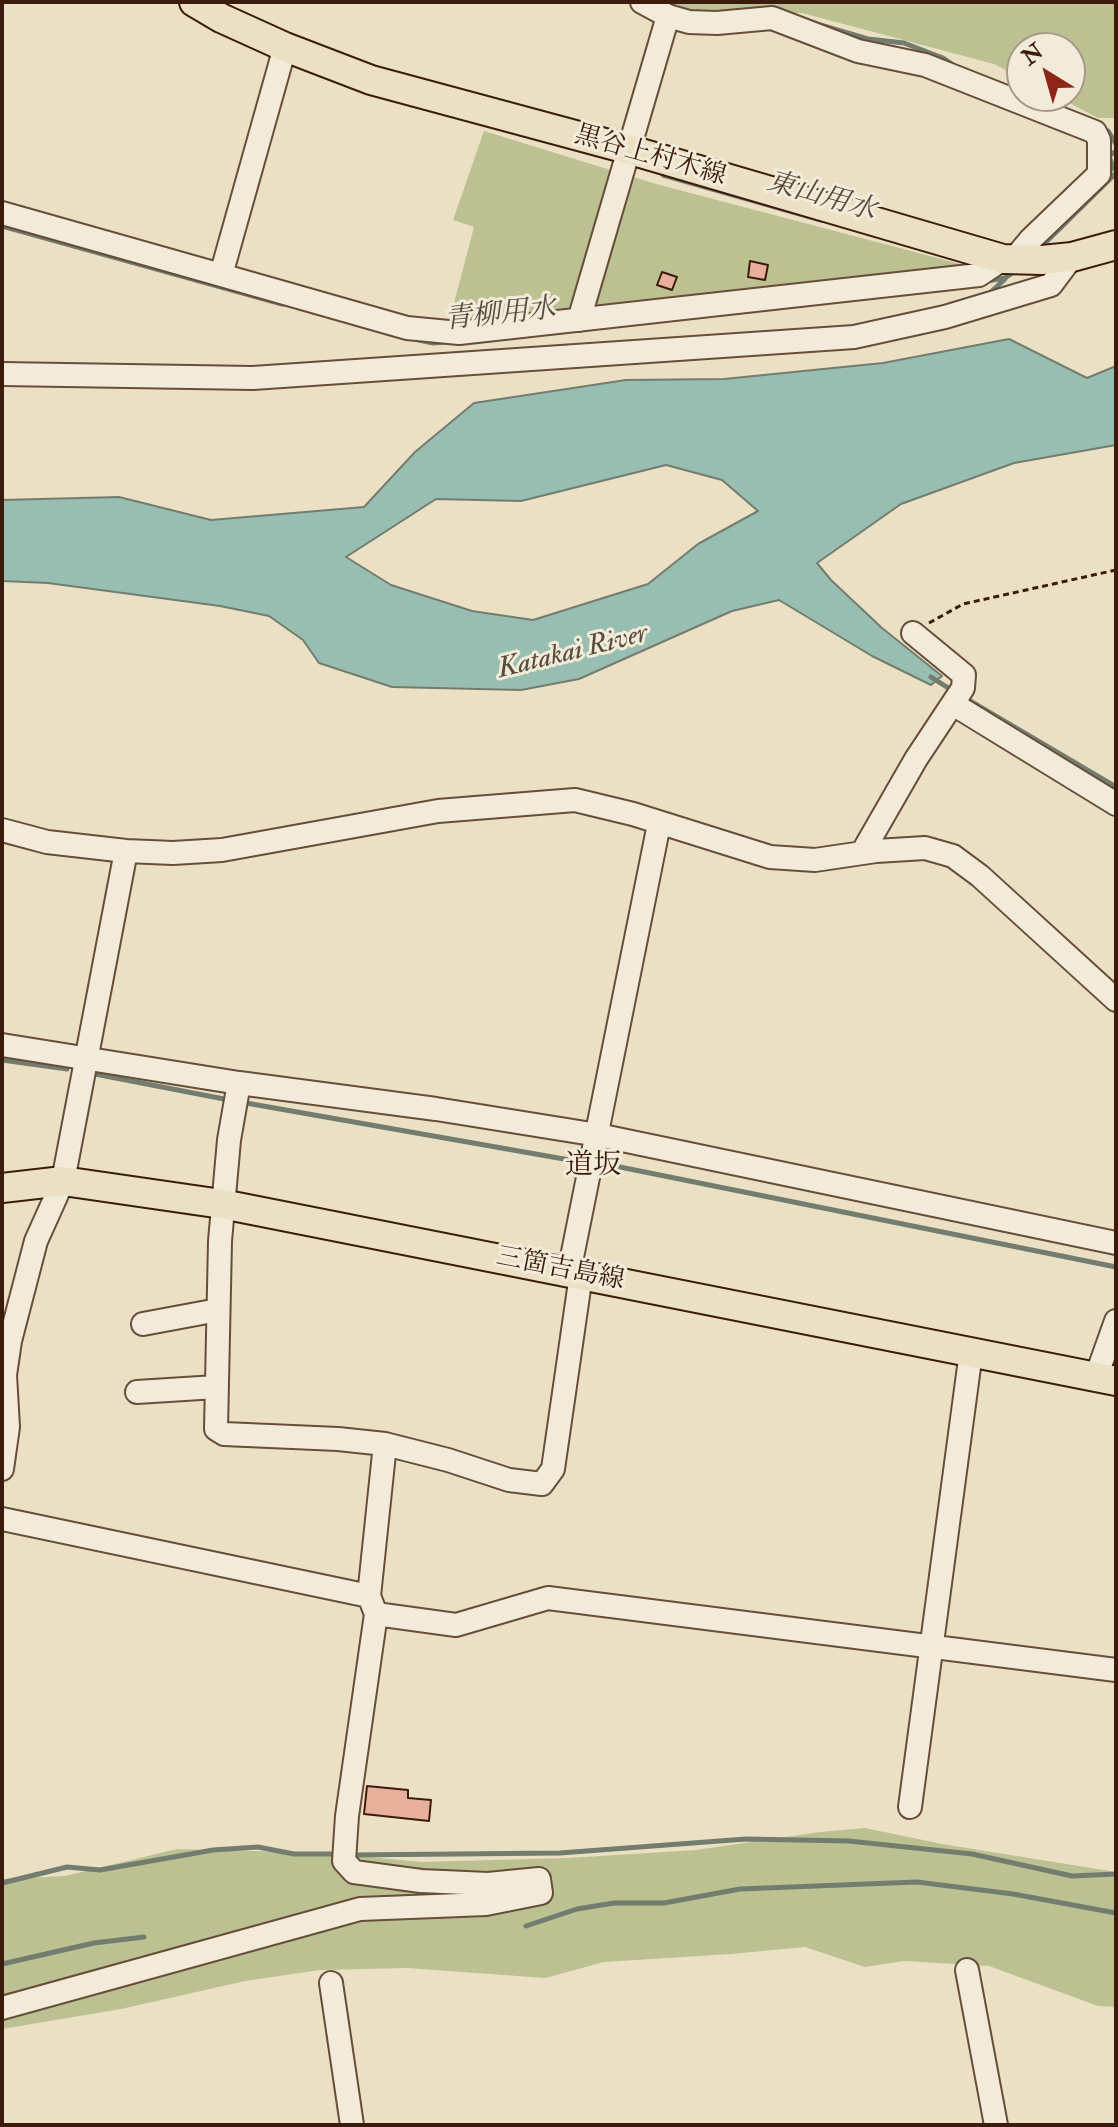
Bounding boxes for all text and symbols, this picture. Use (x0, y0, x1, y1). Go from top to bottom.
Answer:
north arrow (1006, 32, 1086, 112)
text: N (1016, 37, 1049, 72)
street label: 黒谷上村木線 (571, 121, 729, 193)
water label: 東山用水 (763, 166, 879, 230)
water label: 青柳用水 (443, 293, 557, 339)
water label: Katakai River (495, 618, 651, 688)
district label: 道坂 (565, 1150, 621, 1184)
street label: 三箇吉島線 (493, 1242, 627, 1298)

